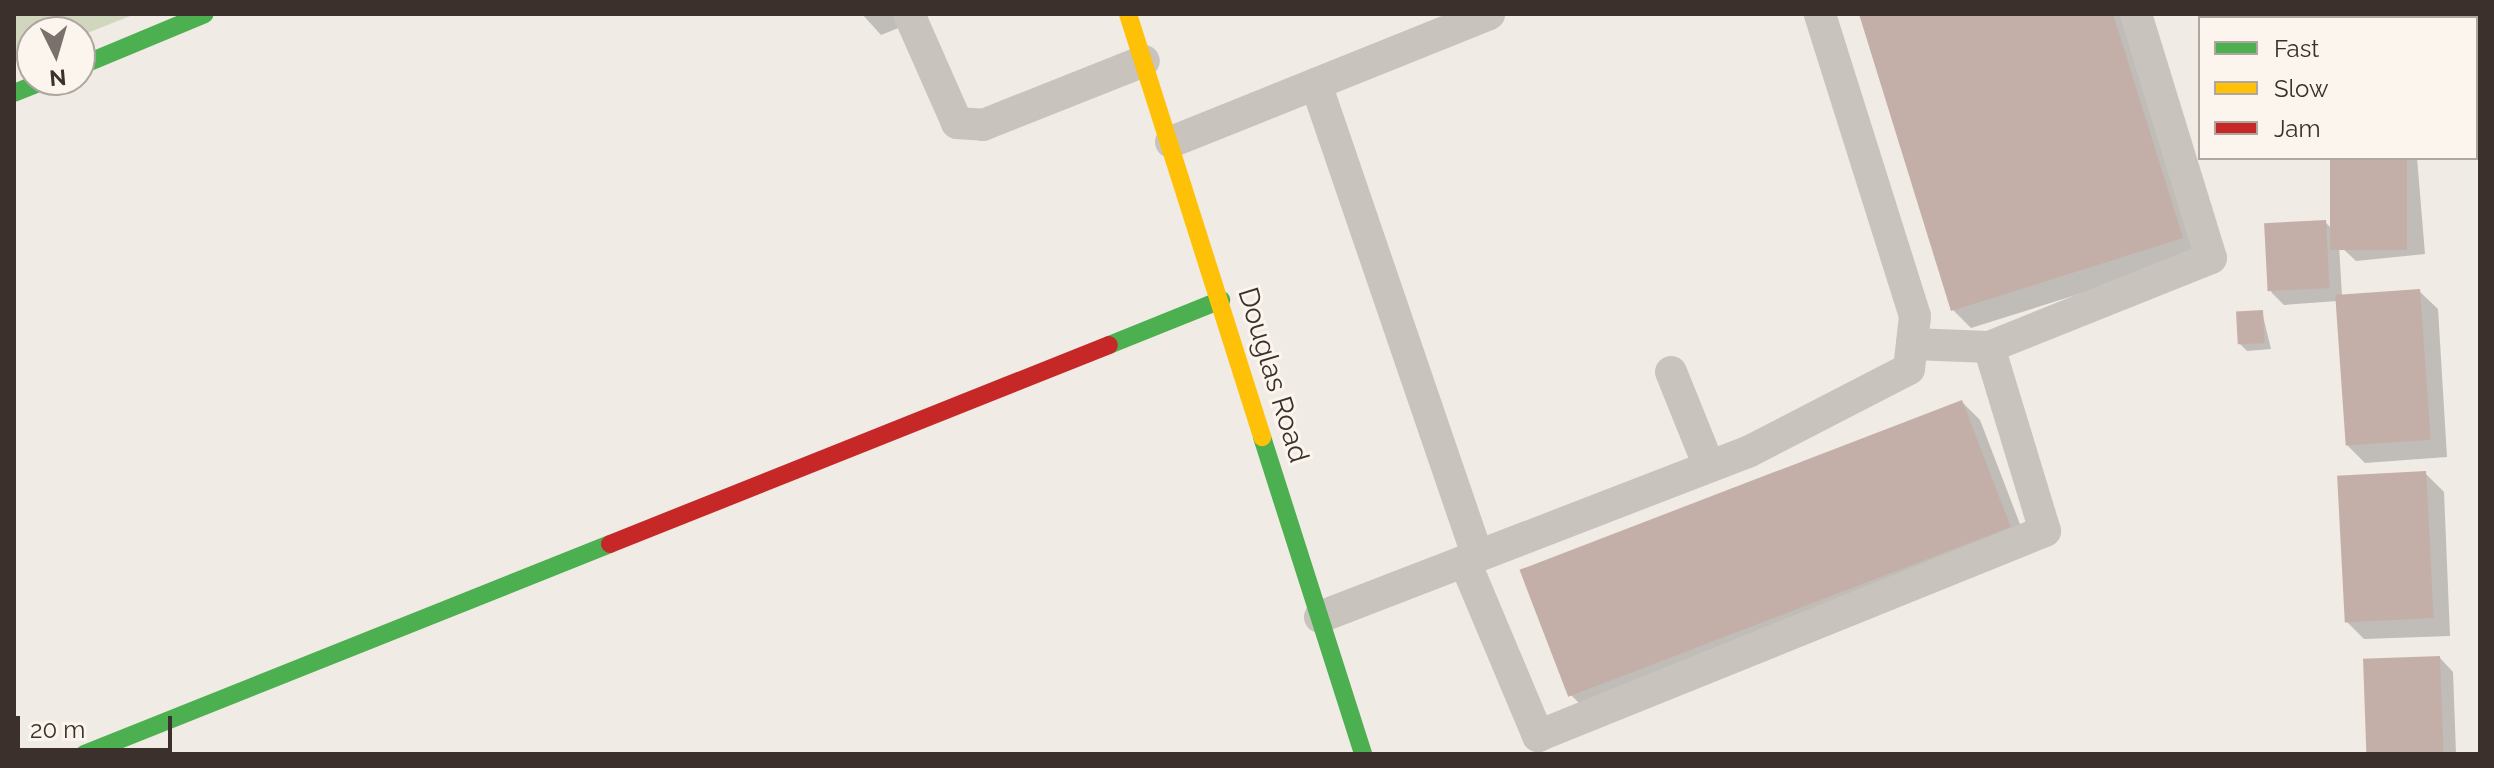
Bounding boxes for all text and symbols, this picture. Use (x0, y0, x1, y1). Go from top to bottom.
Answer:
north arrow (16, 16, 96, 96)
legend (2198, 16, 2478, 160)
text: Fast (2274, 34, 2319, 63)
text: N (48, 64, 67, 92)
text: Slow (2274, 74, 2328, 103)
text: Jam (2274, 114, 2320, 143)
street label: Douglas Road (1230, 283, 1316, 467)
scale bar (20, 700, 176, 750)
text: 20 m (30, 715, 85, 744)

